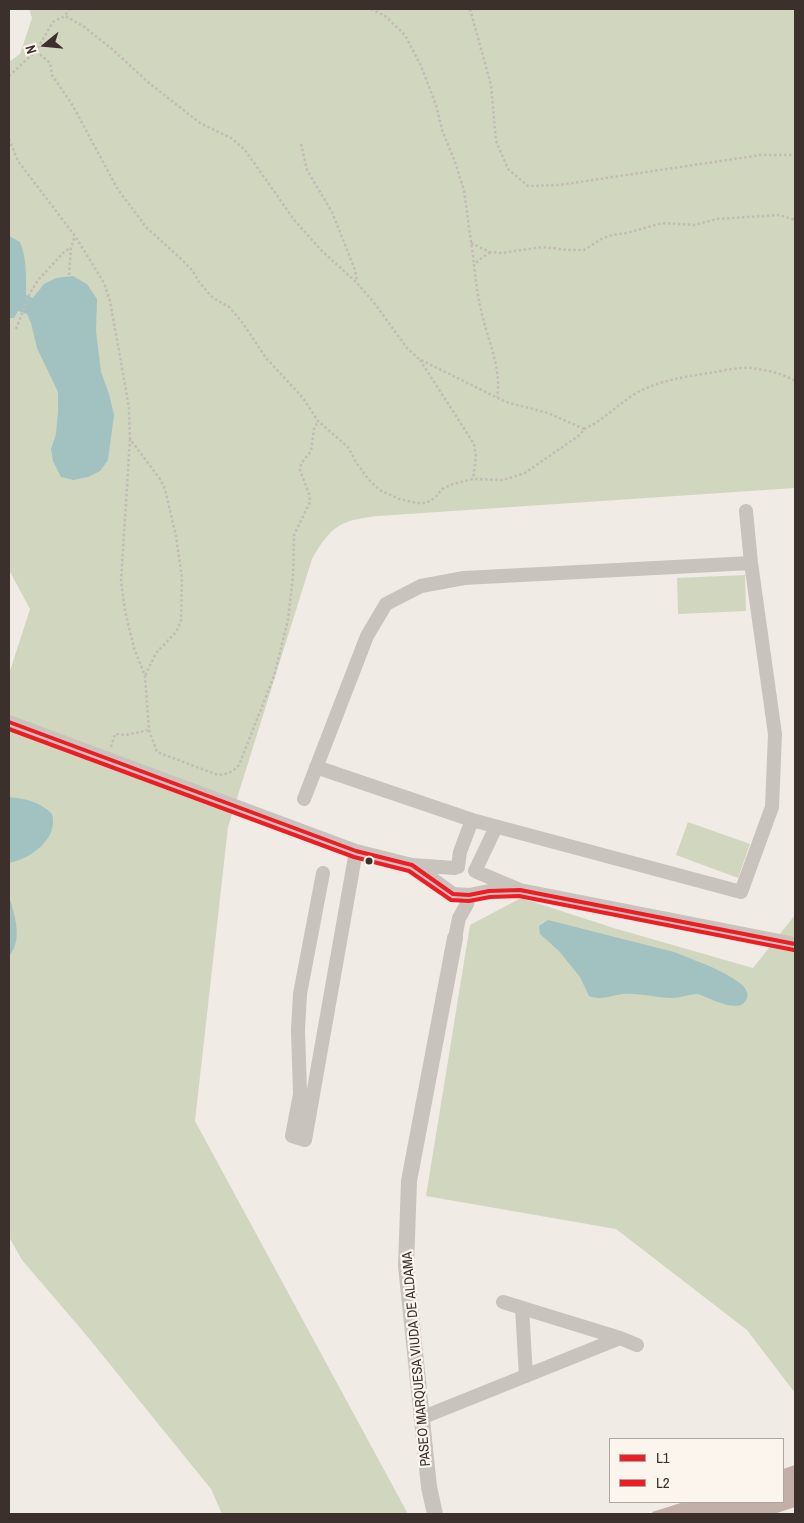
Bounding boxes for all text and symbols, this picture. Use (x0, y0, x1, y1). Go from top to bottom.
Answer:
north arrow (20, 20, 70, 70)
text: N (21, 43, 40, 56)
unlabelled marker (364, 856, 374, 866)
street label: PASEO MARQUESA VIUDA DE ALDAMA (399, 1251, 435, 1467)
legend (609, 1438, 784, 1503)
text: L1 (656, 1447, 670, 1468)
text: L2 (656, 1472, 670, 1493)

